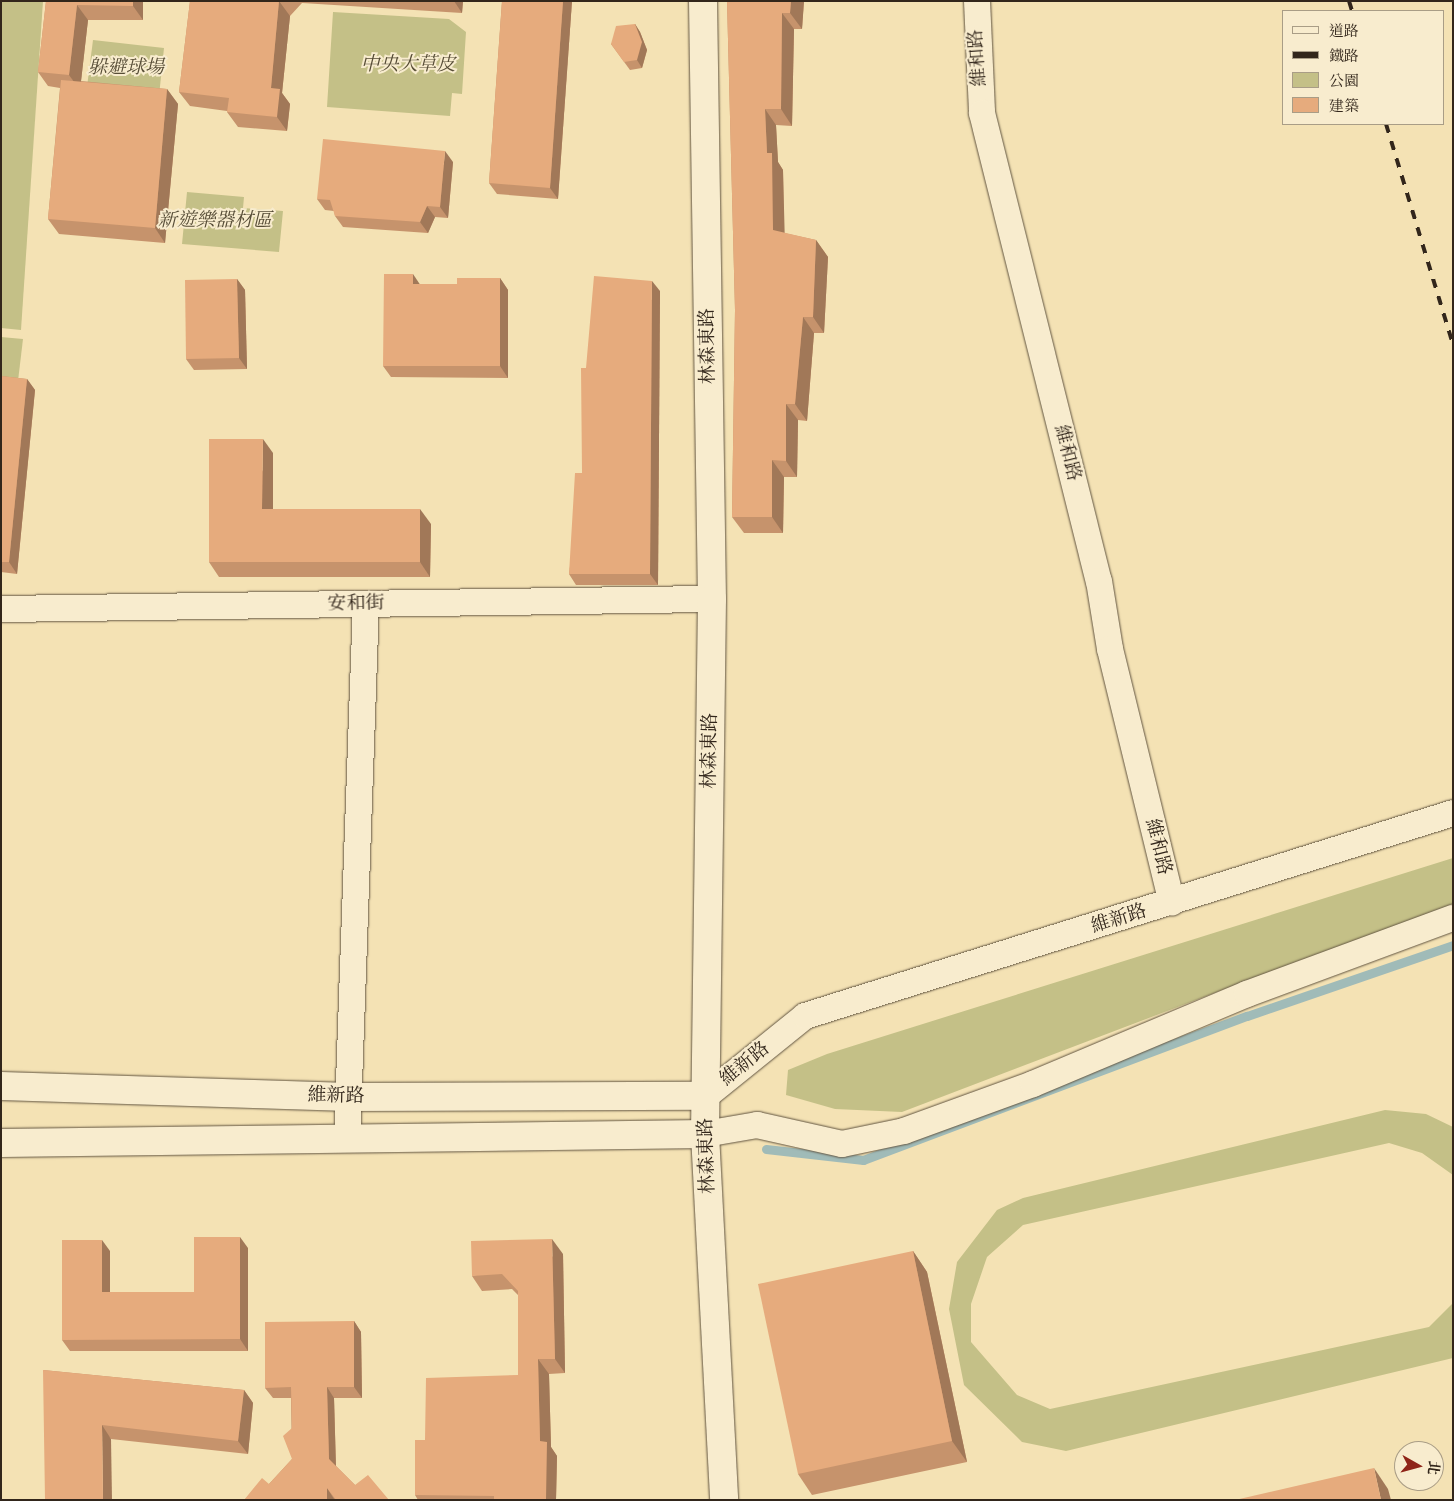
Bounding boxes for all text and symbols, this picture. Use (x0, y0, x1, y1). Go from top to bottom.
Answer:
legend (1282, 10, 1444, 125)
text: 道路 (1329, 22, 1359, 41)
street label: 維和路 (965, 29, 991, 87)
text: 鐵路 (1329, 47, 1359, 66)
park label: 中央大草皮 (361, 54, 455, 76)
park label: 躲避球場 (88, 57, 164, 79)
text: 公園 (1329, 72, 1359, 91)
text: 建築 (1329, 97, 1359, 116)
park label: 新遊樂器材區 (158, 210, 272, 232)
street label: 林森東路 (696, 308, 720, 384)
street label: 維和路 (1049, 423, 1085, 483)
street label: 安和街 (327, 592, 385, 616)
street label: 林森東路 (698, 713, 722, 789)
street label: 維和路 (1140, 817, 1176, 877)
street label: 維新路 (1088, 900, 1150, 938)
street label: 維新路 (716, 1037, 774, 1091)
street label: 維新路 (307, 1084, 365, 1108)
street label: 林森東路 (694, 1118, 720, 1194)
north arrow (1394, 1441, 1444, 1491)
text: 北 (1423, 1460, 1443, 1476)

